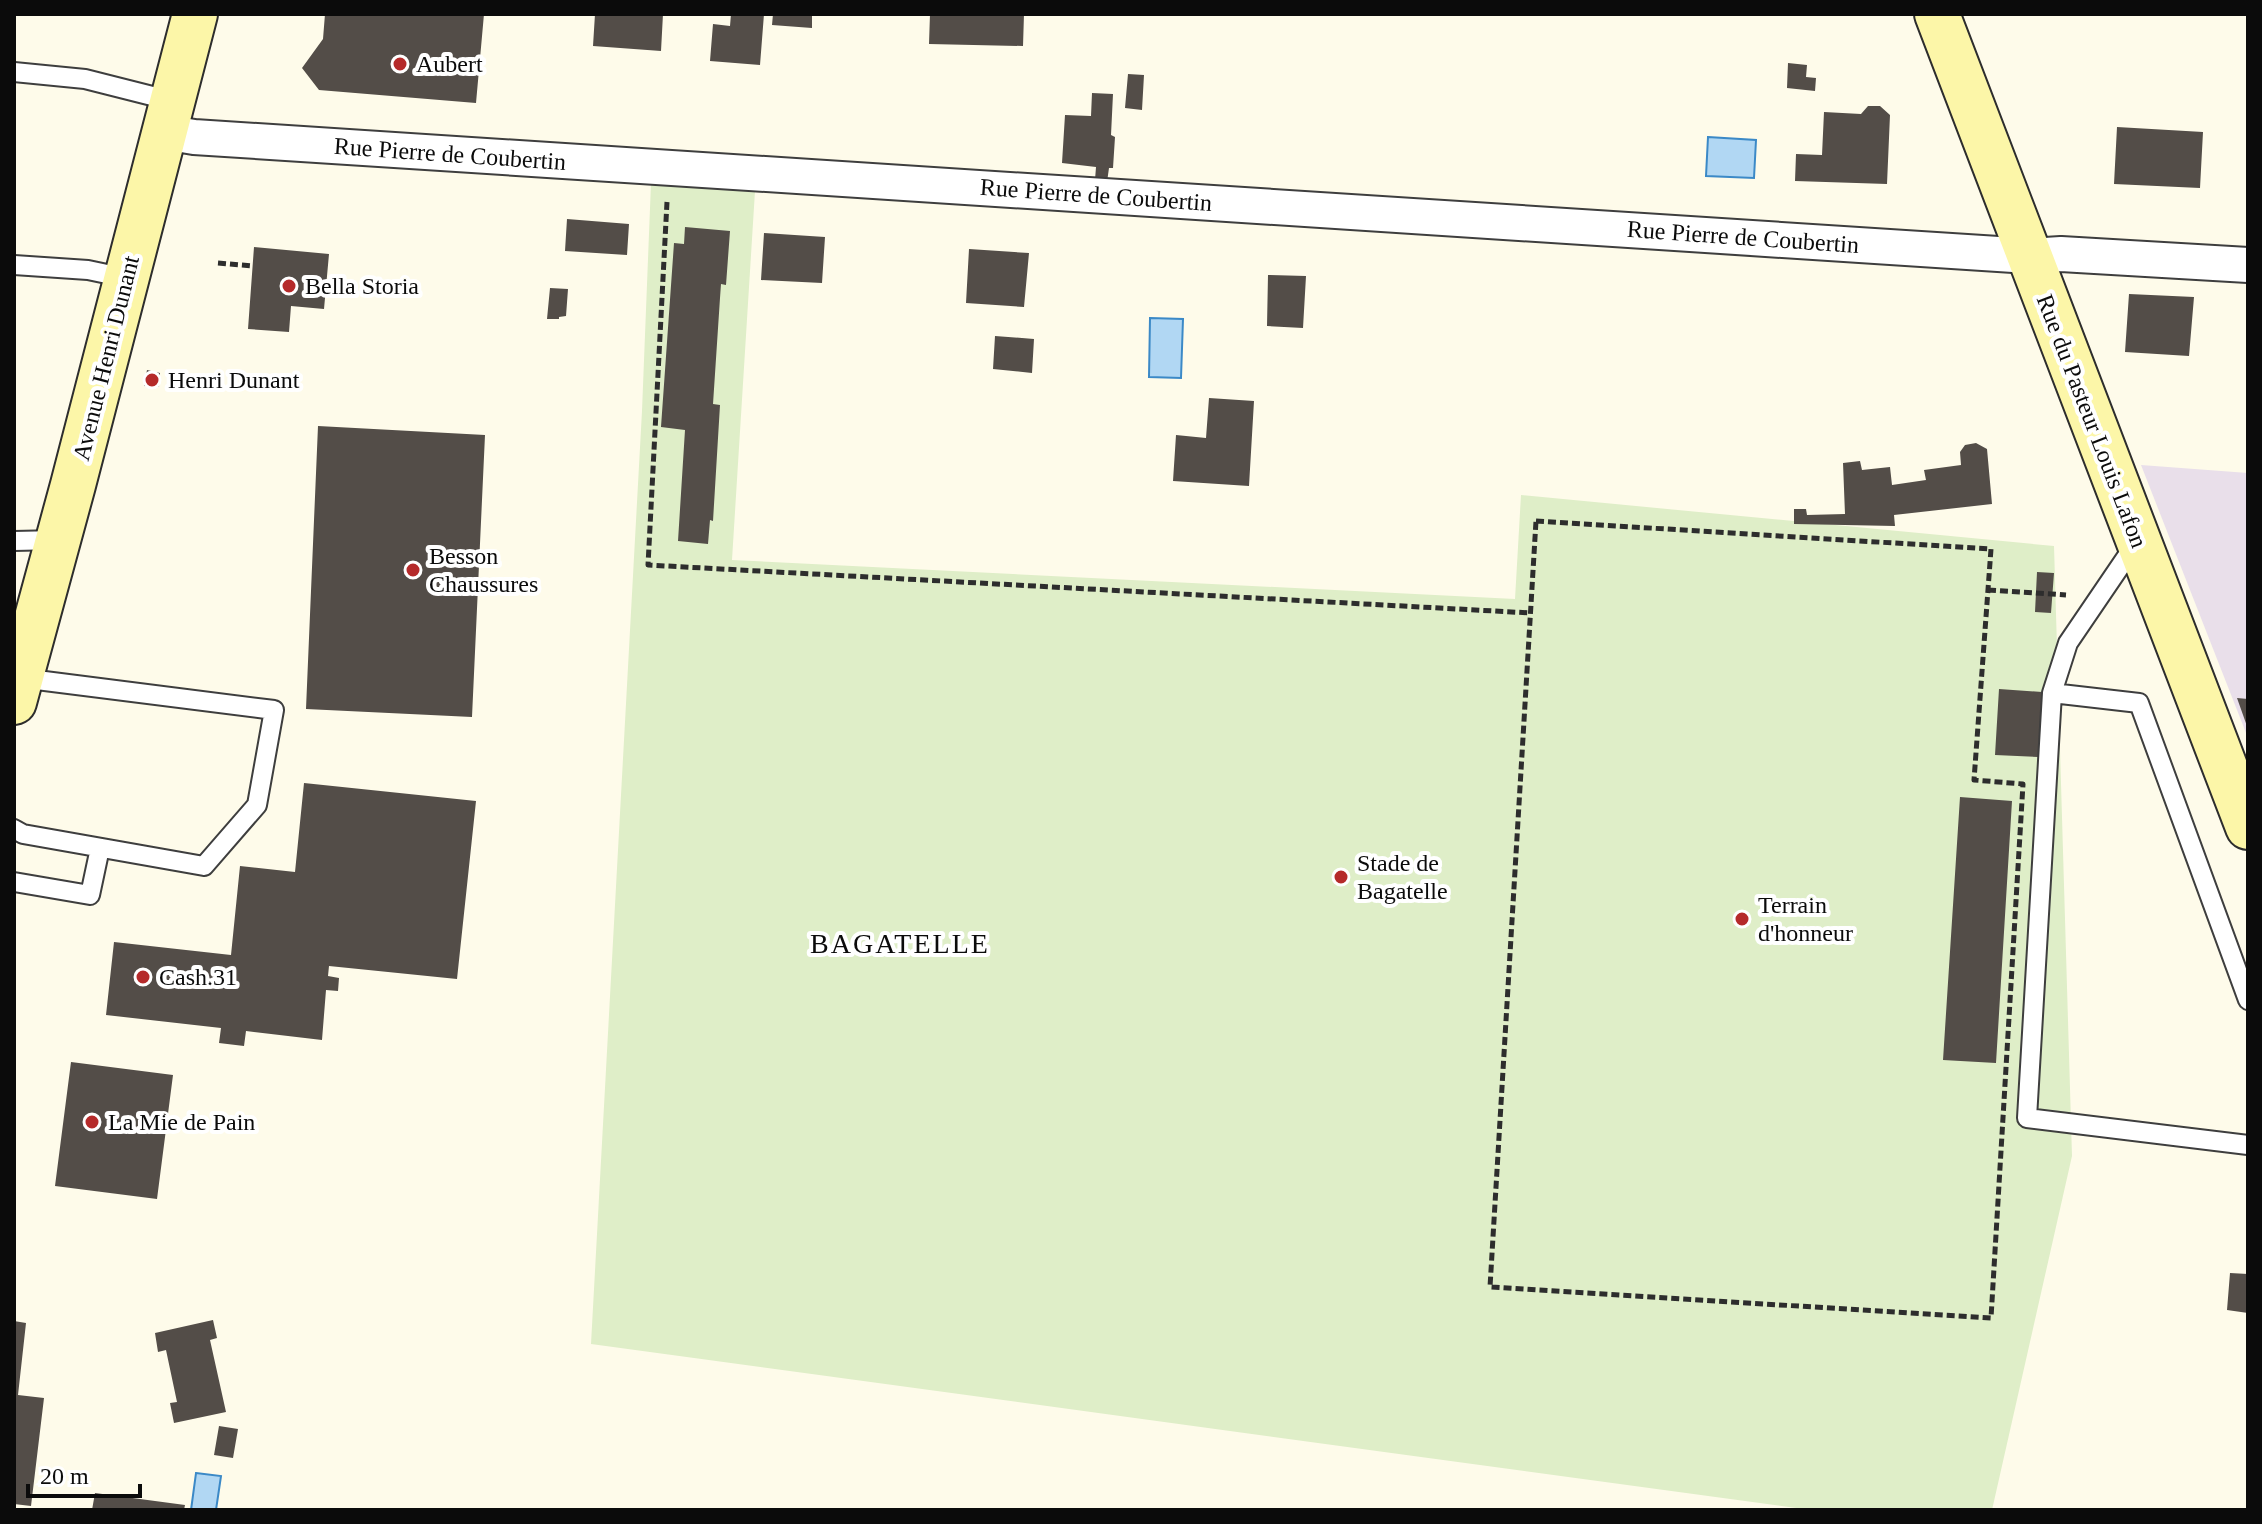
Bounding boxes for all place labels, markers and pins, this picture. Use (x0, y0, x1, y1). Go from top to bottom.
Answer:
place label: Aubert (416, 51, 483, 77)
marker: Aubert (391, 55, 409, 73)
place label: Bella Storia (305, 273, 419, 299)
marker: Bella Storia (280, 277, 298, 295)
place label: Henri Dunant (168, 367, 300, 393)
marker: Henri Dunant (143, 371, 161, 389)
place label: Besson Chaussures (429, 543, 538, 597)
marker: Besson Chaussures (404, 561, 422, 579)
place label: Stade de Bagatelle (1357, 850, 1448, 904)
marker: Stade de Bagatelle (1332, 868, 1350, 886)
place label: Terrain d'honneur (1758, 892, 1853, 946)
marker: Terrain d'honneur (1733, 910, 1751, 928)
place label: Cash.31 (159, 964, 237, 990)
marker: Cash.31 (134, 968, 152, 986)
place label: La Mie de Pain (108, 1109, 255, 1135)
marker: La Mie de Pain (83, 1113, 101, 1131)

